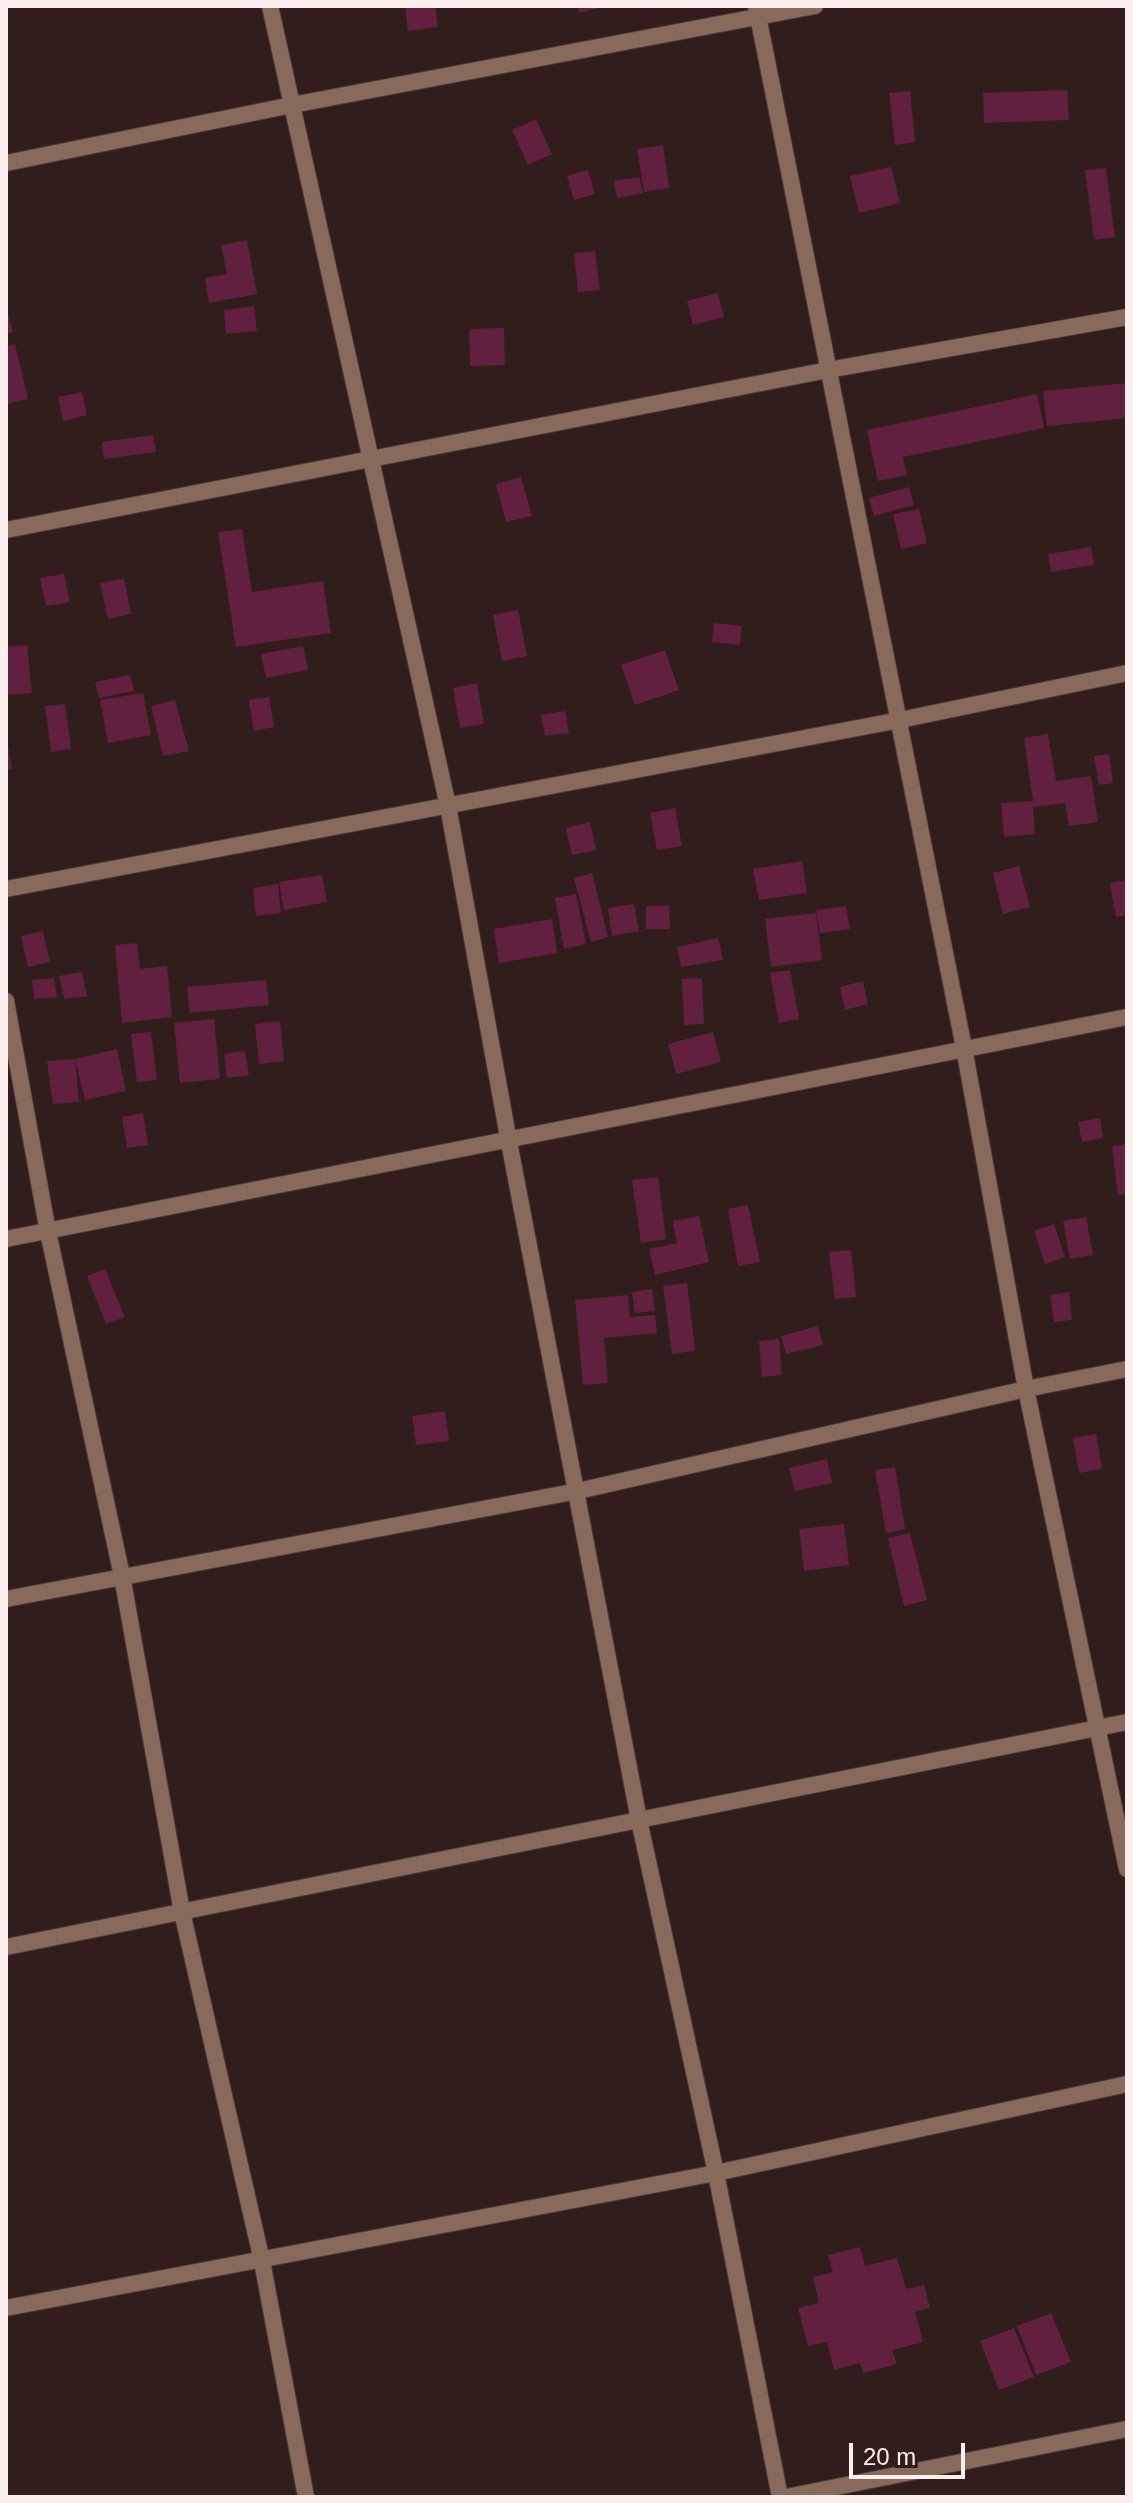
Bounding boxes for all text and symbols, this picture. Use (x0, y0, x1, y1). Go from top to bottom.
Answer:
scale bar (853, 2427, 969, 2477)
text: 20 m (863, 2443, 916, 2470)

